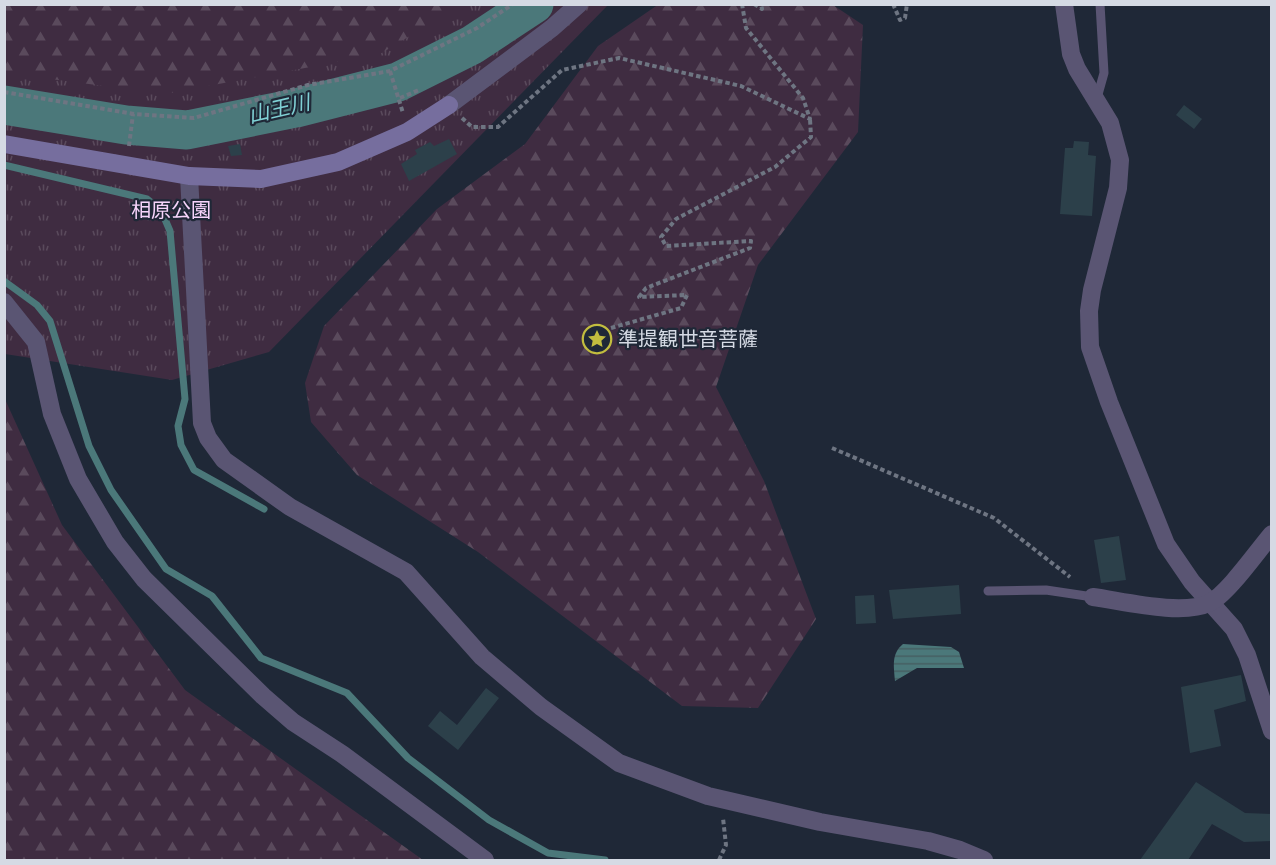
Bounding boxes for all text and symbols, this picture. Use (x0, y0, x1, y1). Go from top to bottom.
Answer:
water label: 山王川 (245, 87, 315, 129)
park label: 相原公園 (131, 196, 211, 223)
place icon: 準提観世音菩薩 (581, 323, 613, 355)
place label: 準提観世音菩薩 (618, 325, 758, 352)

